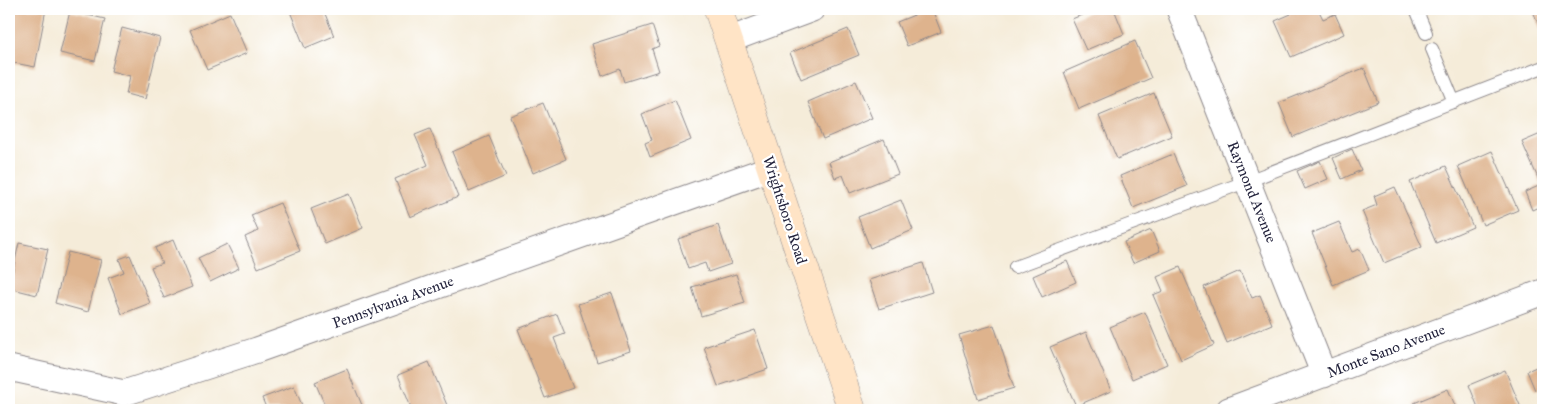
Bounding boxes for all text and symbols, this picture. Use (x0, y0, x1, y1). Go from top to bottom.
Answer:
street label: Raymond Avenue (1223, 139, 1281, 245)
street label: Wrightsboro Road (759, 154, 811, 267)
street label: Pennsylvania Avenue (330, 272, 456, 332)
street label: Monte Sano Avenue (1325, 320, 1447, 382)

